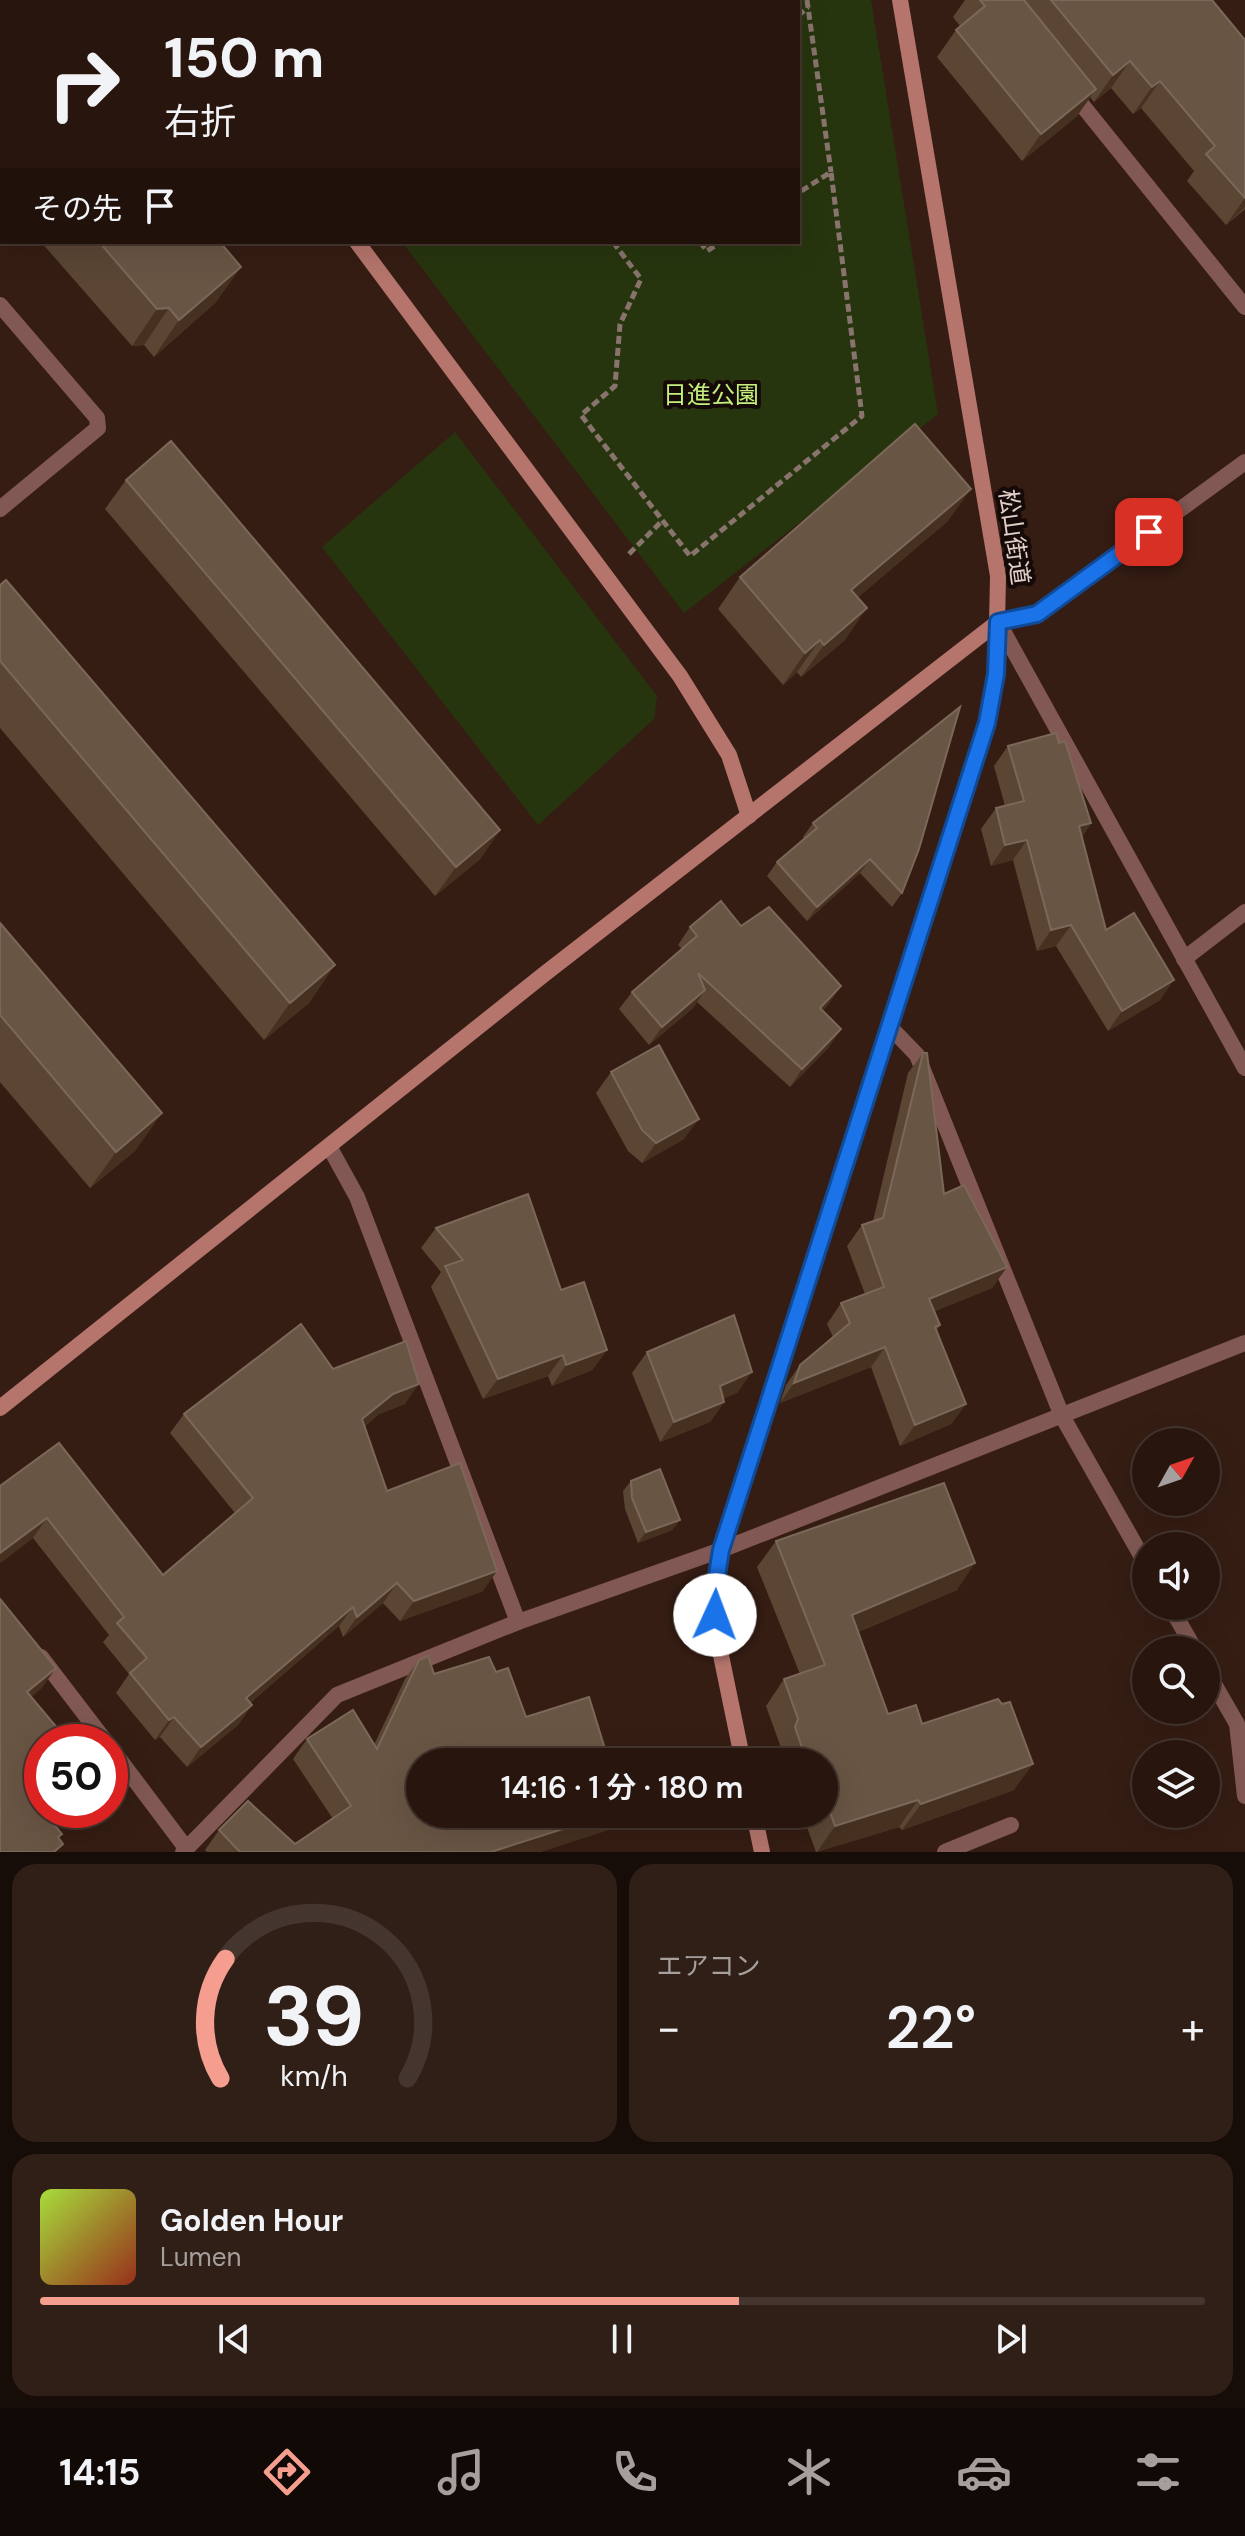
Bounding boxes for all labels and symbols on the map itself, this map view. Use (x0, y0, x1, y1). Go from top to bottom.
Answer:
park label: 日進公園 (663, 379, 759, 410)
street label: 松山街道 (992, 487, 1037, 587)
pin (1115, 498, 1183, 566)
north arrow (1132, 1428, 1220, 1516)
position arrow (673, 1573, 757, 1657)
speed limit sign: 50 (24, 1724, 128, 1828)

